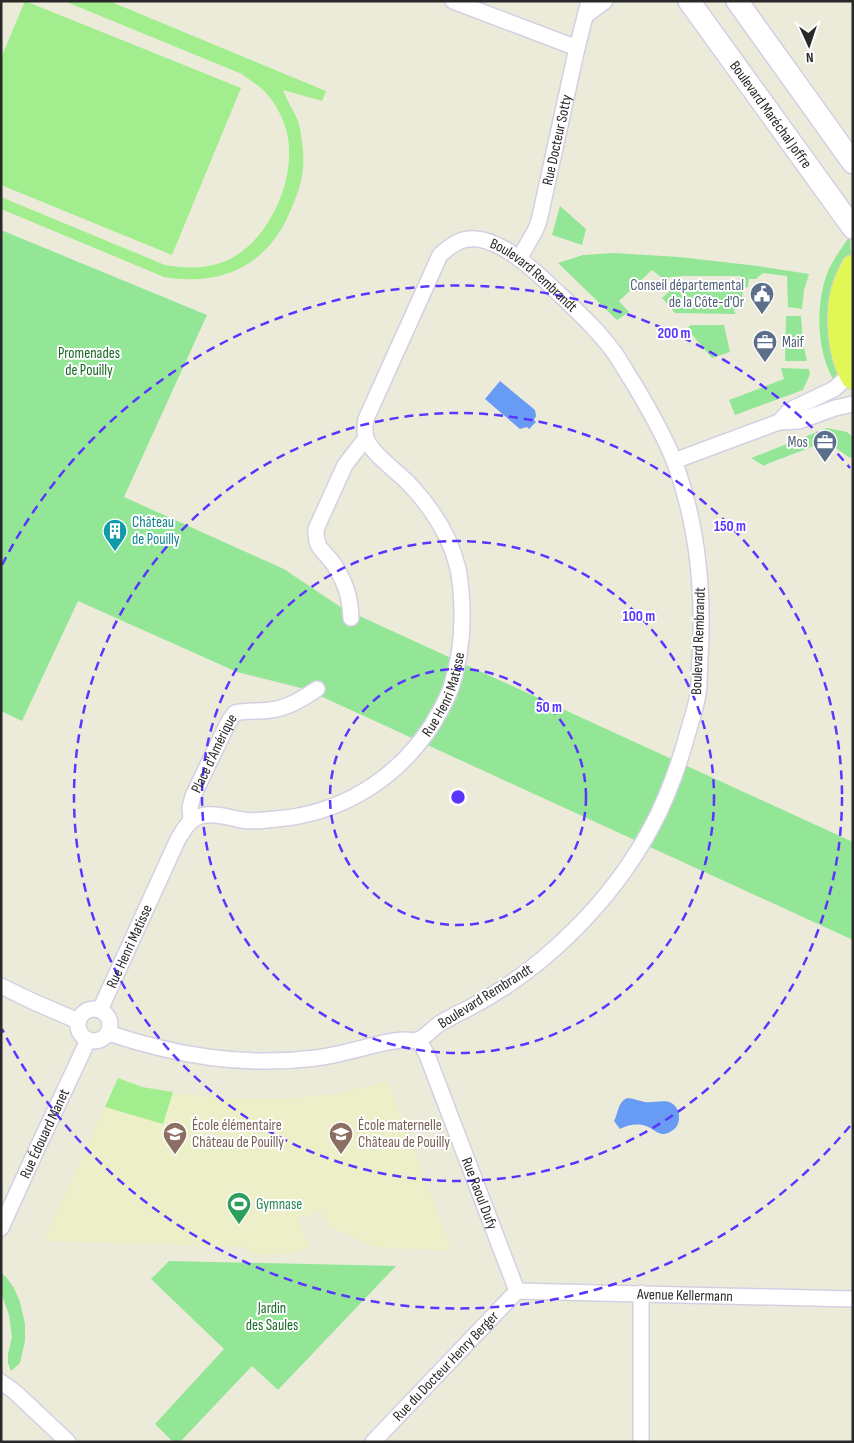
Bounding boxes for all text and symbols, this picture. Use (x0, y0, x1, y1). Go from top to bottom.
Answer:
north arrow (784, 20, 834, 70)
text: N (805, 49, 814, 66)
street label: Boulevard Maréchal Joffre (725, 57, 816, 172)
street label: Rue Docteur Sotty (538, 93, 577, 187)
street label: Boulevard Rembrandt (487, 234, 582, 317)
place label: Conseil départemental de la Côte-d'Or (630, 276, 745, 312)
public building icon: Conseil départemental de la Côte-d'Or (749, 281, 775, 315)
text: 200 m (657, 324, 691, 343)
office icon: Maif (752, 329, 778, 363)
place label: Maif (782, 333, 804, 352)
park label: Promenades de Pouilly (58, 344, 120, 380)
office icon: Mos (812, 429, 838, 463)
place label: Mos (787, 433, 808, 452)
place label: Château de Pouilly (132, 513, 180, 549)
text: 150 m (714, 517, 746, 536)
building icon: Château de Pouilly (102, 518, 128, 552)
street label: Boulevard Rembrandt (687, 586, 710, 695)
text: 100 m (623, 607, 655, 626)
street label: Rue Henri Matisse (418, 651, 469, 741)
text: 50 m (536, 698, 562, 717)
street label: Place d'Amérique (187, 710, 241, 796)
centre of rings (449, 788, 467, 806)
street label: Rue Henri Matisse (102, 902, 157, 991)
street label: Boulevard Rembrandt (435, 960, 536, 1033)
street label: Rue Édouard Manet (16, 1085, 74, 1181)
place label: École élémentaire Château de Pouilly (192, 1116, 284, 1152)
place label: École maternelle Château de Pouilly (358, 1116, 450, 1152)
school or university icon: École élémentaire Château de Pouilly (162, 1121, 188, 1155)
school or university icon: École maternelle Château de Pouilly (328, 1121, 354, 1155)
street label: Rue Raoul Dufy (457, 1155, 502, 1232)
sports icon: Gymnase (226, 1191, 252, 1225)
place label: Gymnase (256, 1195, 302, 1214)
street label: Avenue Kellermann (636, 1285, 733, 1306)
park label: Jardin des Saules (246, 1299, 298, 1335)
street label: Rue du Docteur Henry Berger (389, 1307, 503, 1425)

